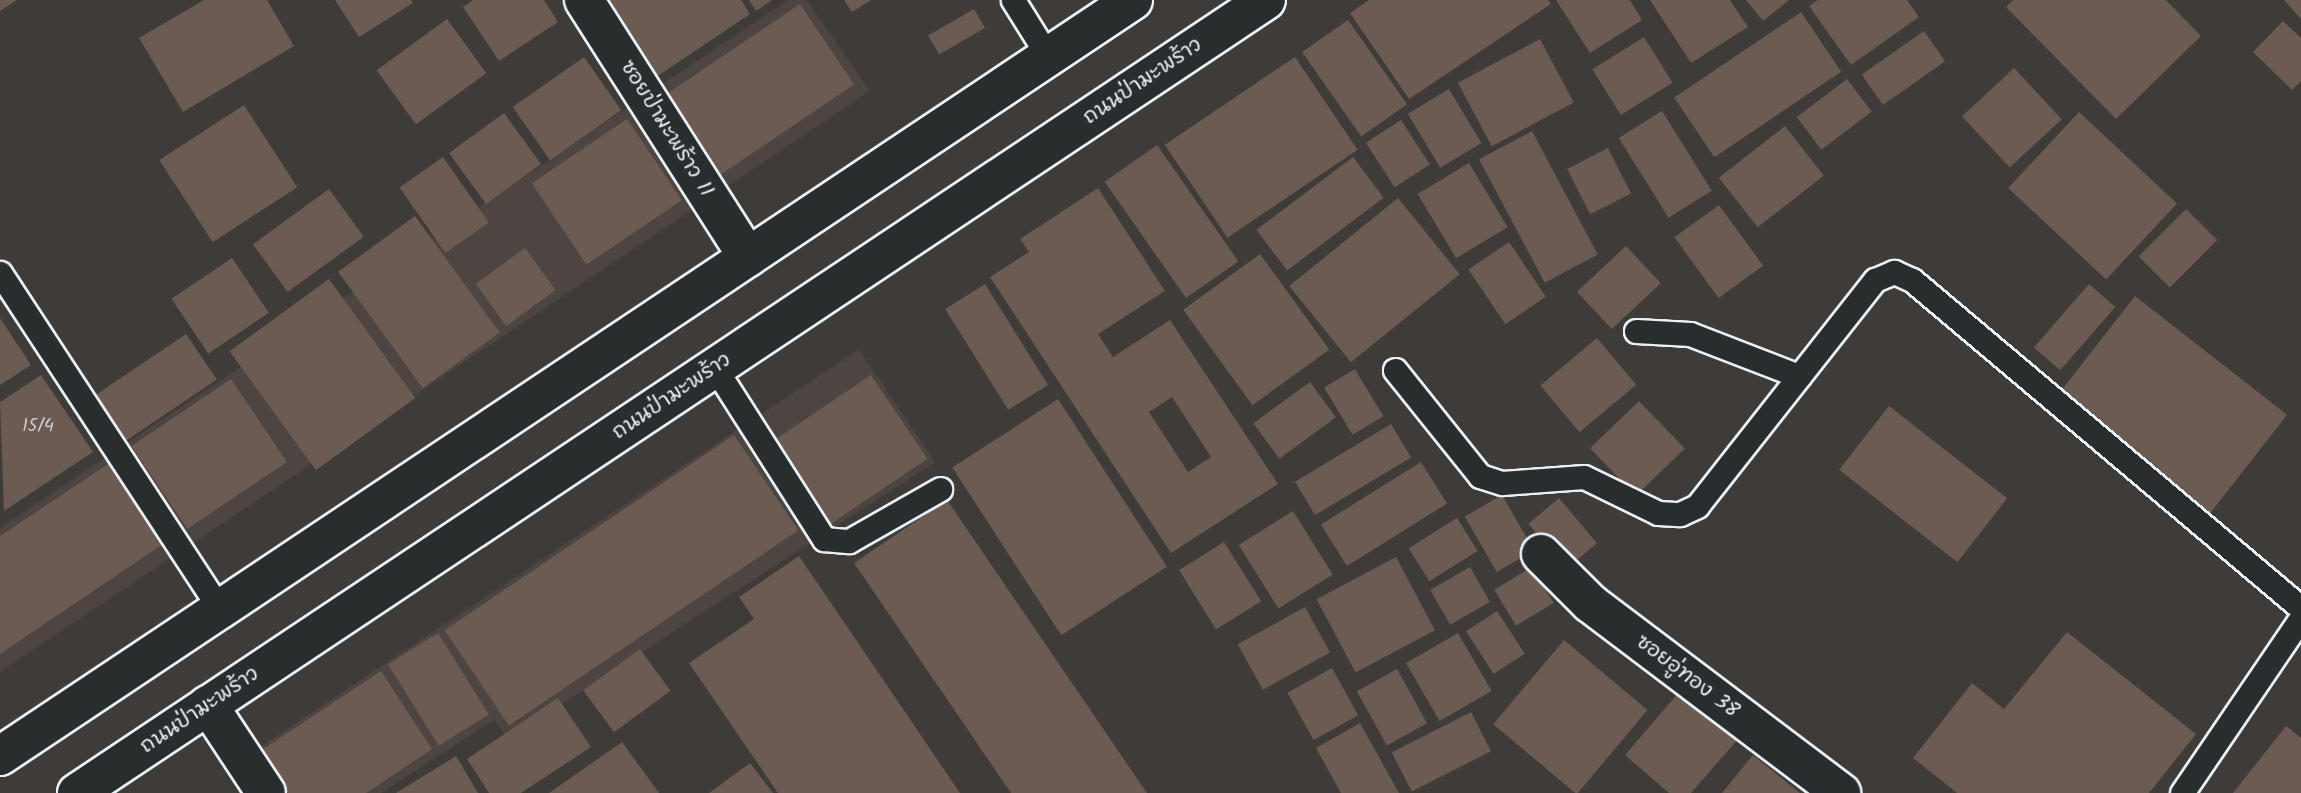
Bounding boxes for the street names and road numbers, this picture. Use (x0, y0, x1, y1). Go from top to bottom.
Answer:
street label: ถนนป่ามะพร้าว (1079, 33, 1207, 131)
street label: ซอยป่ามะพร้าว 11 (614, 56, 718, 202)
street label: ถนนป่ามะพร้าว (608, 348, 736, 446)
street label: ซอยอู่ทอง 38 (1630, 630, 1744, 724)
street label: ถนนป่ามะพร้าว (136, 662, 264, 760)

